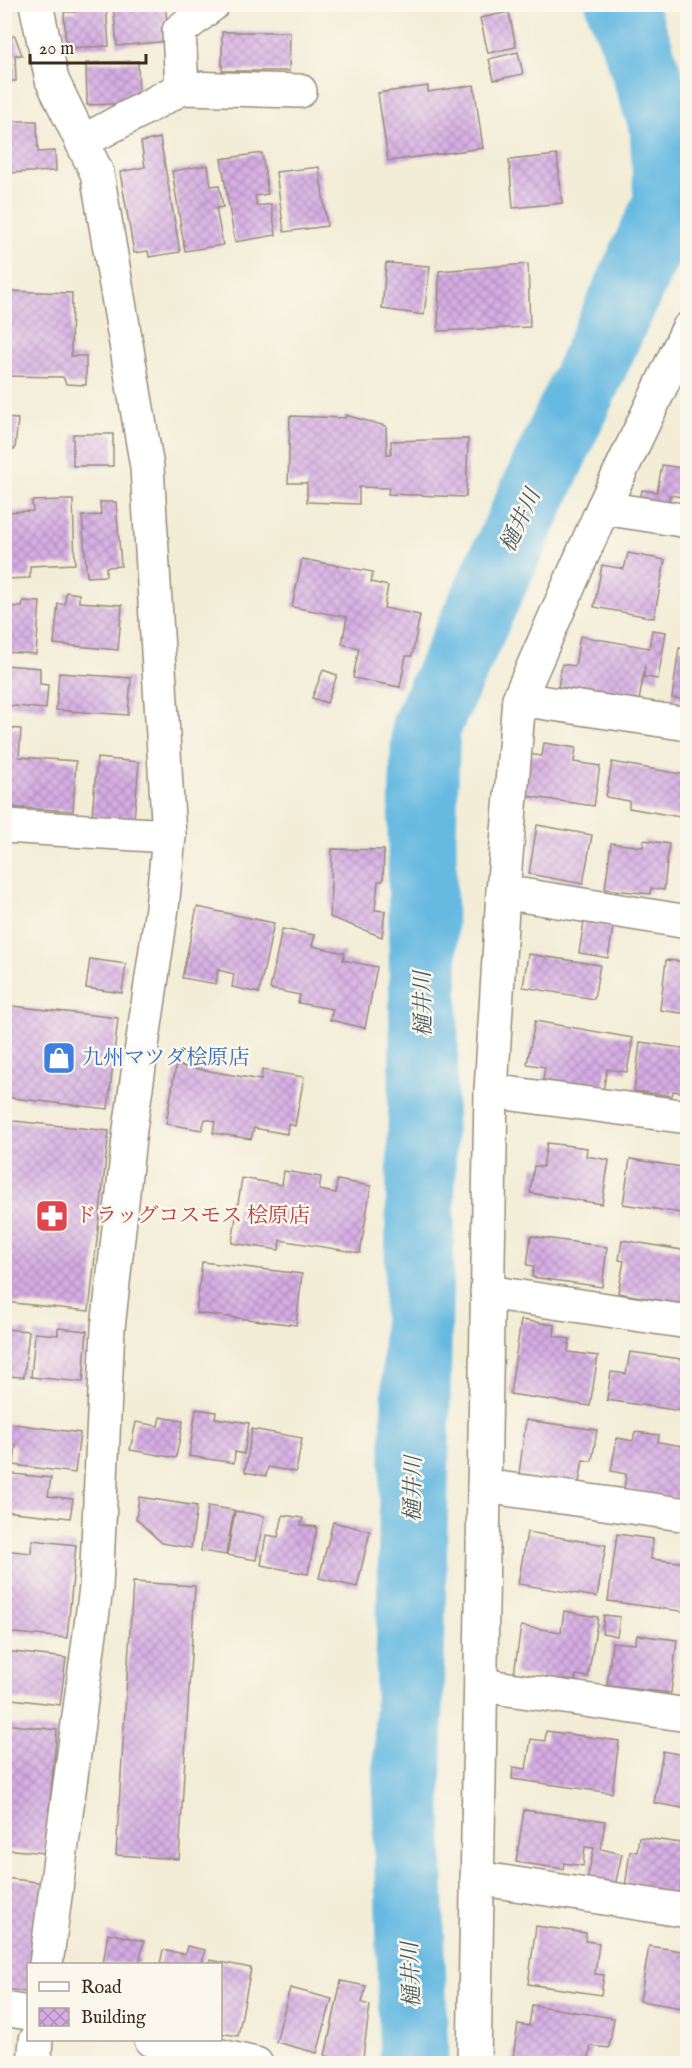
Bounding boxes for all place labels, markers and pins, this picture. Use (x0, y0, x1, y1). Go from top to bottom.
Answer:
shop icon: 九州マツダ桧原店 (41, 1040, 77, 1076)
place label: 九州マツダ桧原店 (82, 1045, 249, 1072)
pharmacy icon: ドラッグコスモス 桧原店 (34, 1198, 70, 1234)
place label: ドラッグコスモス 桧原店 (75, 1203, 310, 1230)

